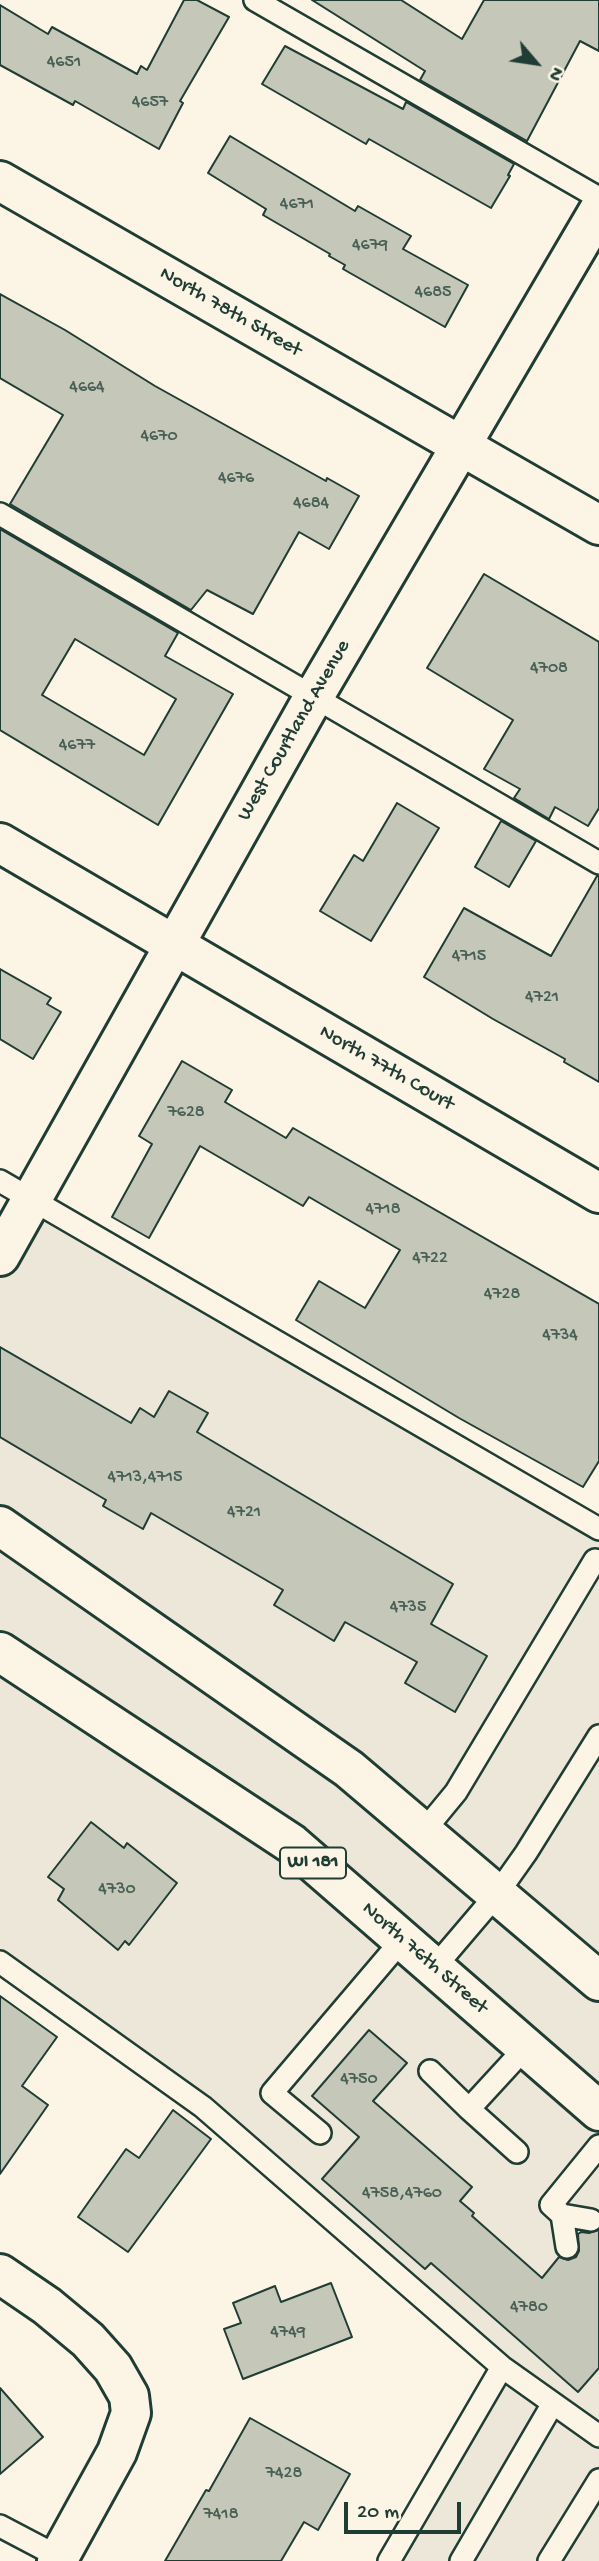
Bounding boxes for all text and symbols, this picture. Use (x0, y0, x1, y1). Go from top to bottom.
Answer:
north arrow (501, 28, 571, 98)
house number: 4651 (47, 52, 81, 74)
text: N (542, 62, 568, 84)
house number: 4657 (132, 92, 168, 114)
house number: 4671 (280, 194, 314, 216)
house number: 4679 (352, 235, 388, 257)
street label: North 78th Street (154, 262, 306, 364)
house number: 4685 (415, 282, 451, 304)
house number: 4664 (69, 377, 105, 399)
house number: 4670 (140, 426, 178, 448)
house number: 4676 (218, 468, 254, 490)
house number: 4684 (293, 493, 329, 515)
street label: West Courtland Avenue (233, 636, 357, 826)
house number: 4708 (530, 658, 568, 680)
house number: 4677 (59, 735, 95, 757)
house number: 4715 (452, 946, 486, 968)
house number: 4721 (525, 987, 559, 1009)
street label: North 77th Court (314, 1020, 458, 1118)
house number: 7628 (167, 1102, 205, 1124)
house number: 4718 (365, 1199, 401, 1221)
house number: 4722 (412, 1248, 448, 1270)
house number: 4728 (484, 1284, 520, 1306)
house number: 4734 (542, 1325, 578, 1347)
house number: 4713,4715 (108, 1467, 182, 1489)
house number: 4721 (227, 1502, 261, 1524)
house number: 4735 (390, 1597, 426, 1619)
road number: WI 181 (280, 1848, 346, 1879)
house number: 4730 (98, 1879, 136, 1901)
street label: North 76th Street (356, 1897, 492, 2021)
house number: 4750 (340, 2069, 378, 2091)
house number: 4758,4760 (362, 2183, 442, 2205)
house number: 4780 (510, 2297, 548, 2319)
house number: 4749 (270, 2322, 306, 2344)
house number: 7428 (266, 2463, 302, 2485)
scale bar (347, 2488, 464, 2532)
text: 20 m (357, 2501, 399, 2526)
house number: 7418 (203, 2504, 239, 2526)

